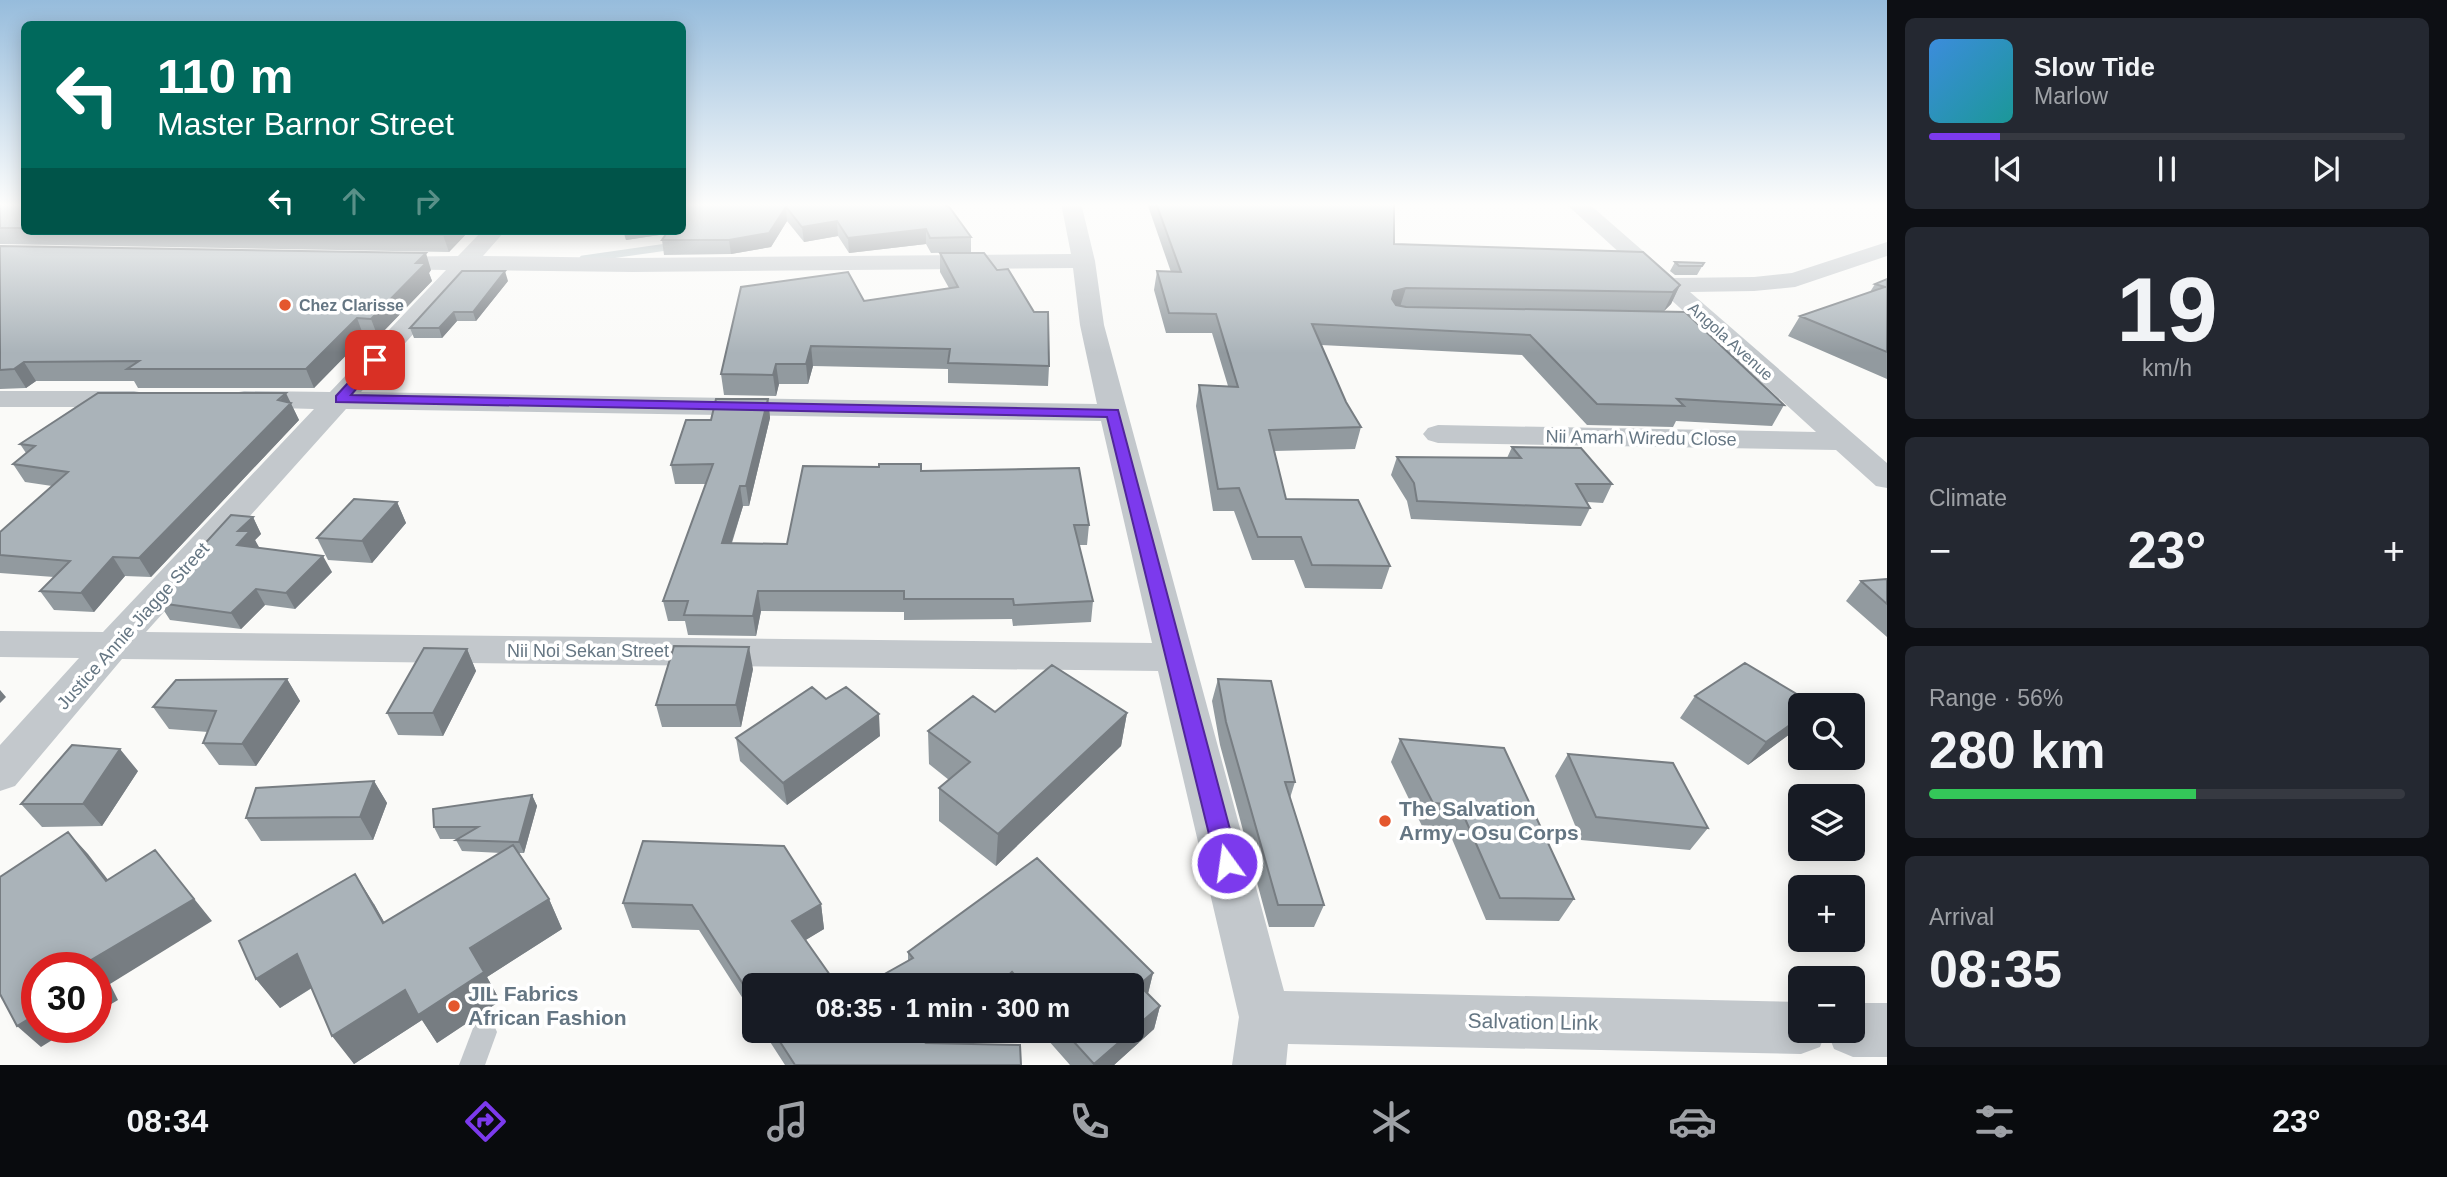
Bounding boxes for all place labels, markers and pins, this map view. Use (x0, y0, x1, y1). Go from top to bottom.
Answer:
marker: Chez Clarisse (277, 297, 293, 313)
place label: Chez Clarisse (299, 297, 404, 314)
pin (345, 330, 405, 390)
place label: The Salvation Army - Osu Corps (1399, 797, 1579, 844)
marker: The Salvation Army - Osu Corps (1377, 813, 1393, 829)
place label: JIL Fabrics African Fashion (468, 982, 627, 1029)
marker: JIL Fabrics African Fashion (446, 998, 462, 1014)

